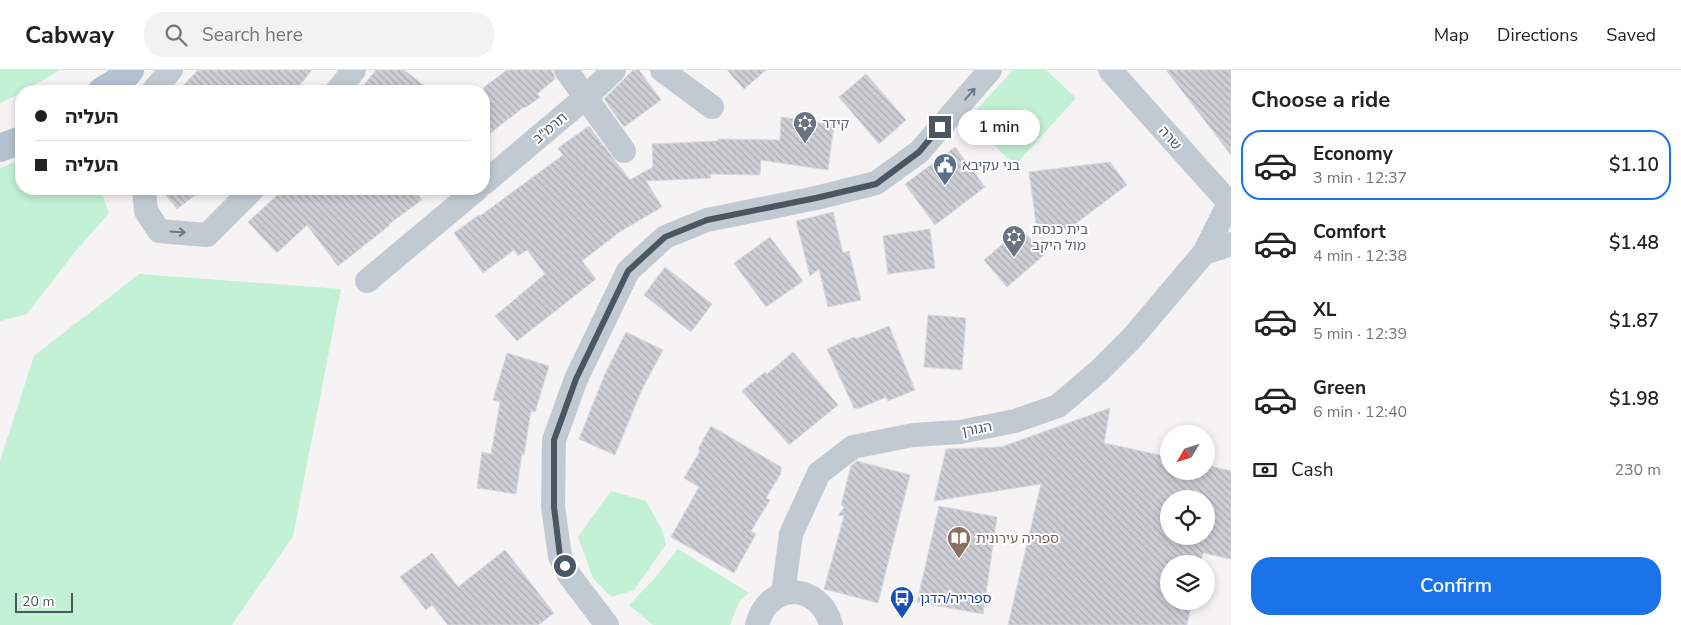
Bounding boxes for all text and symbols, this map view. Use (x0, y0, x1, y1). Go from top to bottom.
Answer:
search box (144, 12, 494, 57)
text: Cabway (25, 19, 114, 51)
icon: search (162, 21, 190, 49)
text: Search here (202, 22, 303, 48)
text: Map (1434, 23, 1469, 47)
text: Directions (1497, 23, 1578, 47)
text: Saved (1606, 23, 1656, 47)
text: Choose a ride (1251, 85, 1390, 115)
one-way arrow (964, 87, 975, 100)
text: העליה (65, 104, 118, 130)
street label: תרמ"ב (529, 108, 571, 148)
synagogue icon: קידר (792, 110, 818, 144)
callout: 1 min (958, 110, 1040, 144)
place label: קידר (822, 114, 850, 133)
route end (929, 116, 951, 138)
text: 1 min (979, 116, 1019, 138)
street label: שרה (1154, 122, 1186, 154)
text: Economy (1313, 141, 1393, 167)
icon: car (1253, 143, 1298, 188)
text: העליה (65, 152, 118, 178)
public building icon: בני עקיבא (932, 152, 958, 186)
text: $1.10 (1609, 152, 1659, 178)
place label: בני עקיבא (962, 156, 1020, 175)
text: 3 min · 12:37 (1313, 167, 1407, 189)
text: Comfort (1313, 219, 1386, 245)
place label: בית כנסת מול היקב (1032, 220, 1088, 255)
icon: car (1253, 221, 1298, 266)
synagogue icon: בית כנסת מול היקב (1001, 224, 1027, 258)
one-way arrow (169, 228, 185, 237)
text: $1.48 (1609, 230, 1659, 256)
text: 4 min · 12:38 (1313, 245, 1407, 267)
text: XL (1313, 297, 1336, 323)
icon: car (1253, 299, 1298, 344)
text: $1.87 (1609, 308, 1659, 334)
text: 5 min · 12:39 (1313, 323, 1407, 345)
text: Green (1313, 375, 1366, 401)
icon: car (1253, 377, 1298, 422)
text: $1.98 (1609, 386, 1659, 412)
text: 6 min · 12:40 (1313, 401, 1407, 423)
street label: הגורן (961, 417, 993, 441)
north arrow (1160, 425, 1215, 480)
map controls (1160, 425, 1215, 610)
icon: cash (1251, 456, 1279, 484)
text: Cash (1291, 457, 1333, 483)
text: 230 m (1614, 459, 1661, 481)
button: locate (1160, 490, 1215, 545)
library icon: ספריה עירונית (946, 525, 972, 559)
place label: ספריה עירונית (976, 529, 1059, 548)
route start (554, 555, 576, 577)
button: layers (1160, 555, 1215, 610)
button: Confirm (1251, 557, 1661, 615)
bus stop icon: ספרייה/הדגן (889, 585, 915, 619)
place label: ספרייה/הדגן (920, 589, 992, 608)
scale bar (15, 590, 72, 613)
text: 20 m (22, 592, 54, 611)

